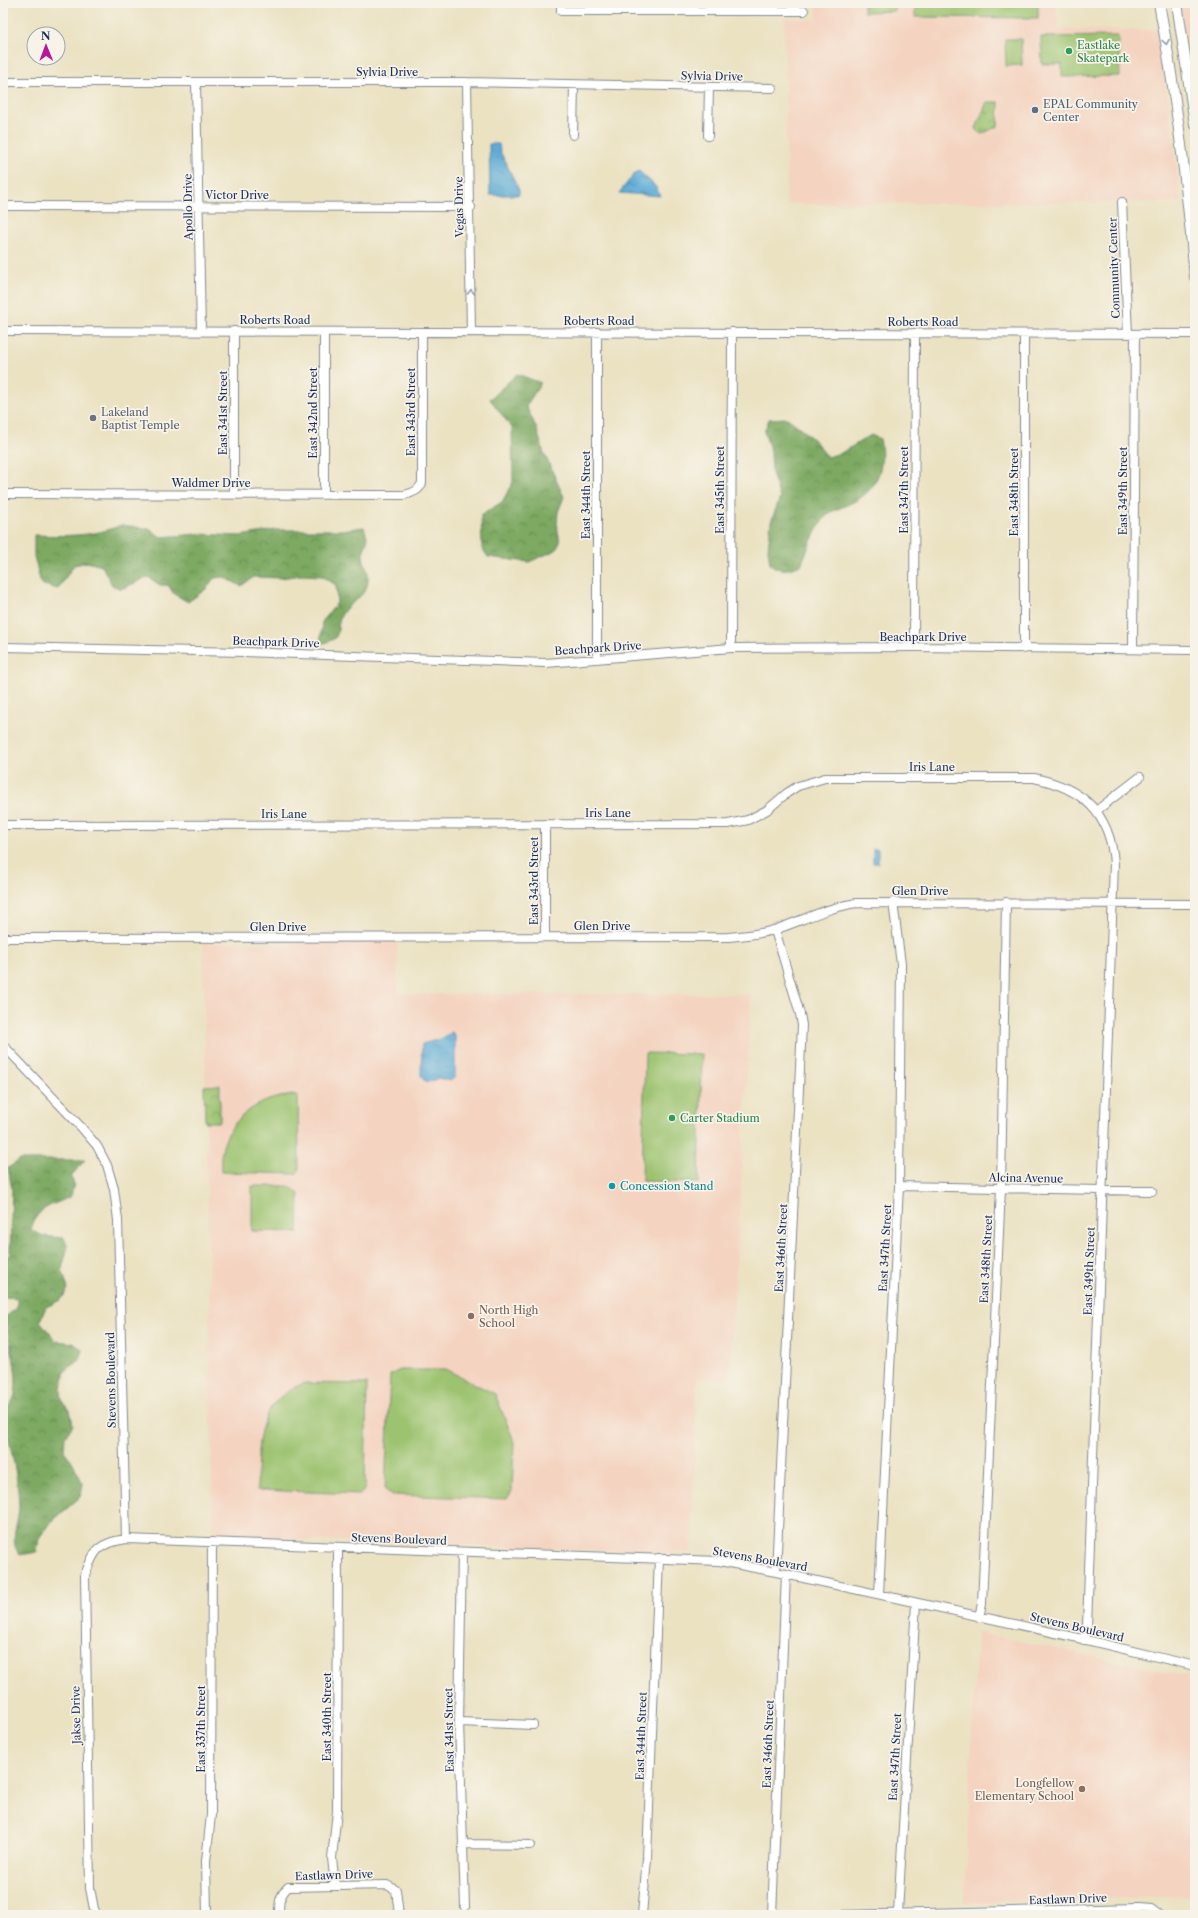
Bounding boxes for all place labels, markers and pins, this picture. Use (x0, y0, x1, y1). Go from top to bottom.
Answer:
place label: Eastlake Skatepark (1077, 38, 1130, 65)
marker: Eastlake Skatepark (1064, 46, 1074, 56)
place label: EPAL Community Center (1043, 97, 1139, 124)
marker: EPAL Community Center (1030, 105, 1040, 115)
place label: Lakeland Baptist Temple (101, 405, 180, 432)
marker: Lakeland Baptist Temple (88, 413, 98, 423)
place label: Carter Stadium (680, 1111, 760, 1125)
marker: Carter Stadium (667, 1113, 677, 1123)
place label: Concession Stand (620, 1179, 714, 1193)
marker: Concession Stand (607, 1181, 617, 1191)
place label: North High School (479, 1303, 538, 1330)
marker: North High School (466, 1311, 476, 1321)
place label: Longfellow Elementary School (975, 1776, 1075, 1803)
marker: Longfellow Elementary School (1077, 1784, 1087, 1794)

